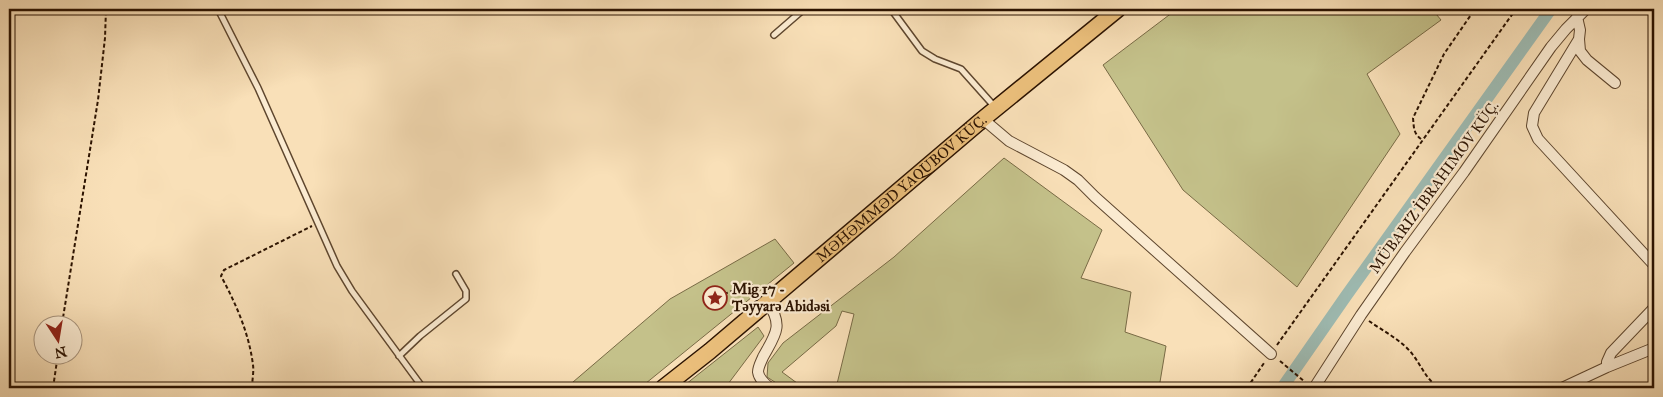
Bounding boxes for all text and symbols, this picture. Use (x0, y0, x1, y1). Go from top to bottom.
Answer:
street label: MÜBARIZ İBRAHIMOV KÜÇ. (1365, 97, 1503, 277)
street label: MƏHƏMMƏD YAQUBOV KÜÇ. (812, 111, 990, 266)
place label: Mig 17 - Təyyarə Abidəsi (731, 280, 831, 316)
place icon: Mig 17 - Təyyarə Abidəsi (702, 285, 728, 311)
north arrow (32, 314, 82, 364)
text: N (53, 343, 68, 362)

